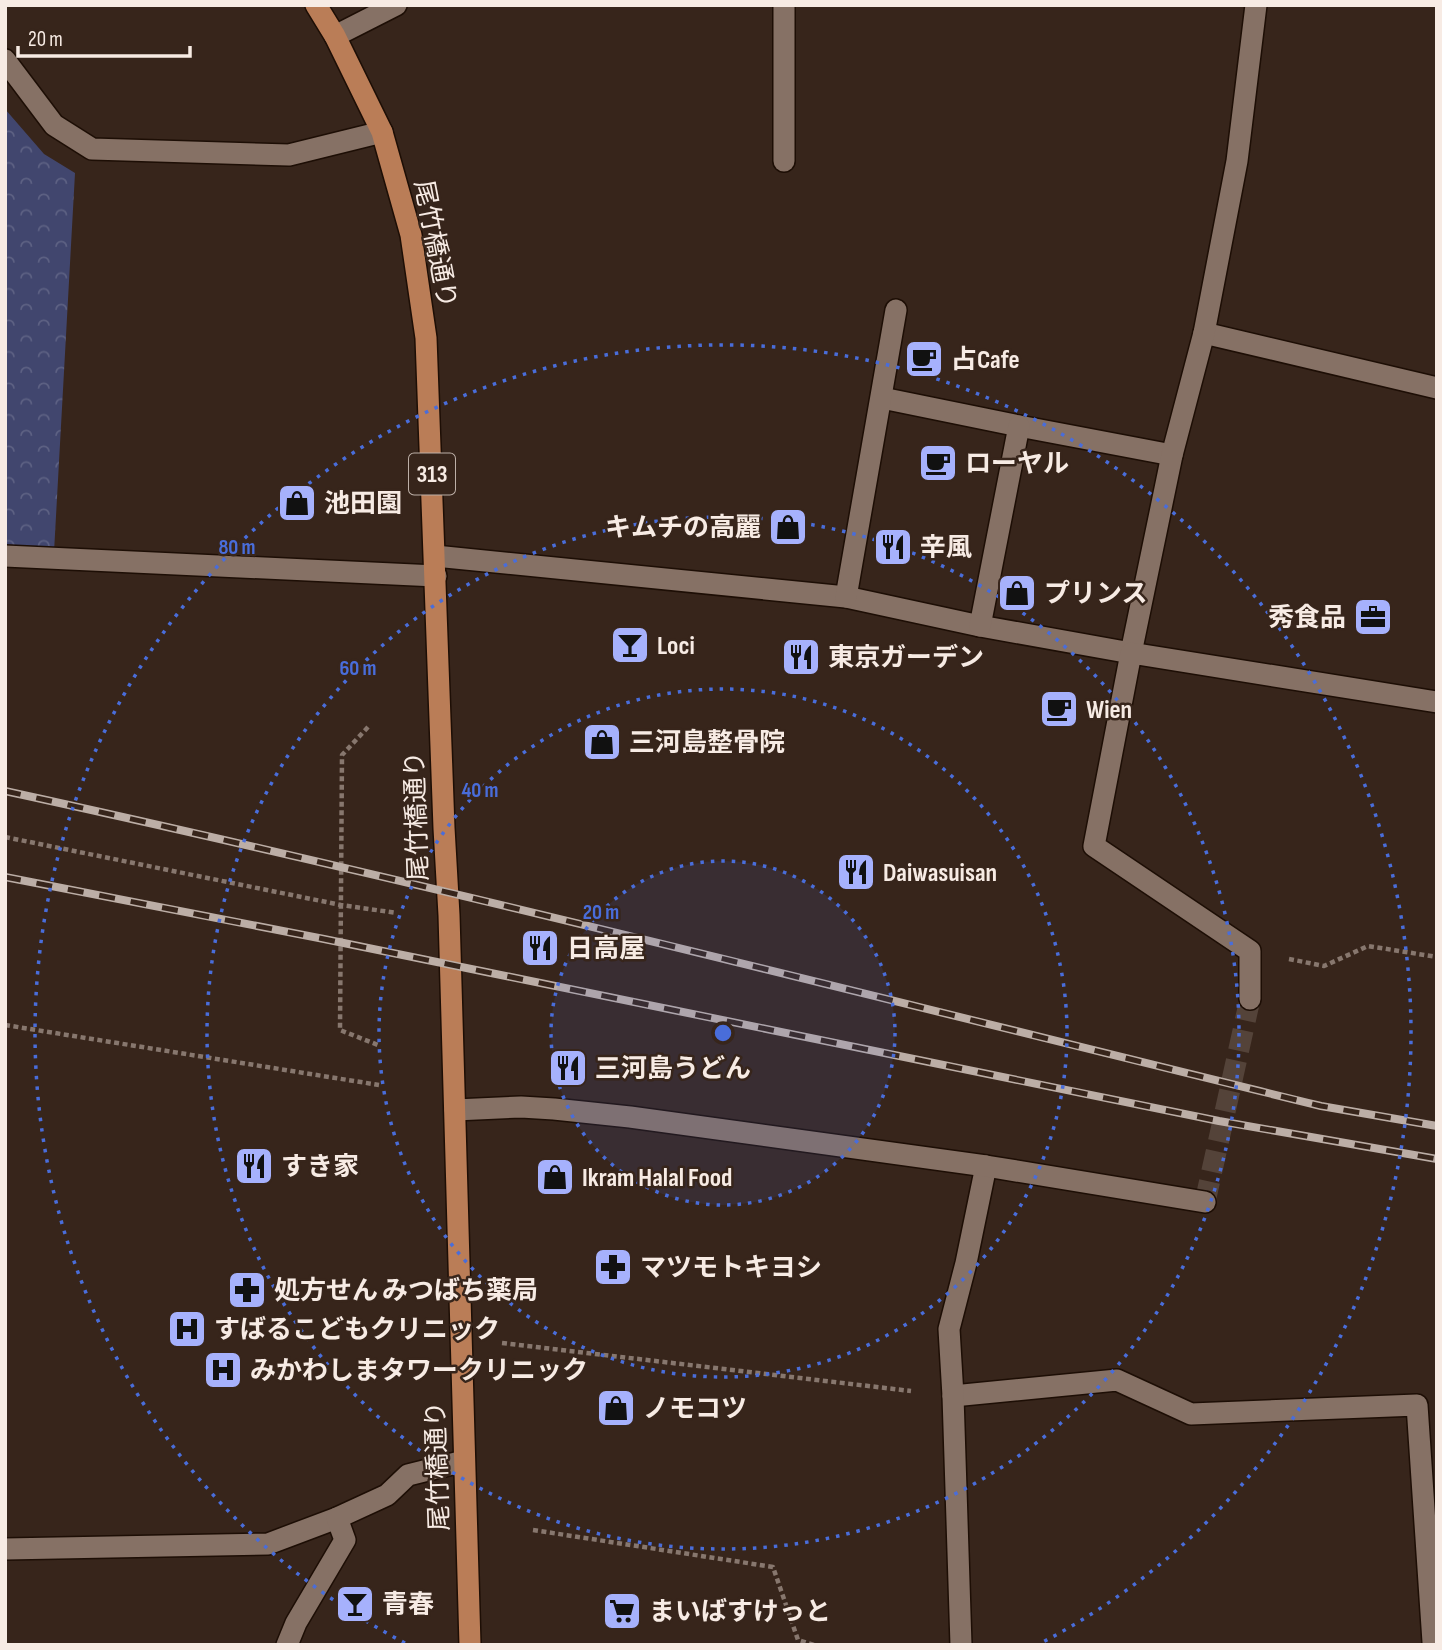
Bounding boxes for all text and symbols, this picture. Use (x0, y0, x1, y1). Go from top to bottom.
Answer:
scale bar (18, 14, 189, 58)
text: 20 m (28, 27, 63, 52)
street label: 尾竹橋通り (407, 178, 462, 311)
cafe icon: 占Cafe (903, 338, 945, 380)
place label: 占Cafe (951, 345, 1020, 376)
cafe icon: ローヤル (917, 442, 959, 484)
place label: ローヤル (965, 449, 1069, 480)
road number: 313 (409, 453, 455, 494)
shop icon: 池田園 (276, 482, 318, 524)
place label: 池田園 (324, 489, 402, 520)
shop icon: キムチの高麗 (767, 506, 809, 548)
place label: キムチの高麗 (605, 513, 761, 544)
restaurant icon: 辛風 (872, 526, 914, 568)
place label: 辛風 (920, 533, 972, 564)
text: 80 m (218, 535, 256, 560)
shop icon: プリンス (996, 572, 1038, 614)
place label: プリンス (1044, 579, 1147, 610)
office icon: 秀食品 (1352, 596, 1394, 638)
place label: 秀食品 (1268, 603, 1346, 634)
bar icon: Loci (609, 624, 651, 666)
place label: Loci (657, 631, 695, 662)
restaurant icon: 東京ガーデン (780, 636, 822, 678)
place label: 東京ガーデン (828, 643, 984, 674)
text: 60 m (339, 656, 377, 681)
cafe icon: Wien (1038, 688, 1080, 730)
place label: Wien (1086, 695, 1132, 726)
shop icon: 三河島整骨院 (581, 721, 623, 763)
place label: 三河島整骨院 (629, 728, 785, 759)
street label: 尾竹橋通り (400, 750, 435, 881)
text: 40 m (462, 778, 498, 803)
restaurant icon: Daiwasuisan (835, 851, 877, 893)
place label: Daiwasuisan (883, 858, 997, 889)
text: 20 m (583, 900, 619, 925)
restaurant icon: 日高屋 (519, 927, 561, 969)
place label: 日高屋 (567, 934, 645, 965)
centre of rings (711, 1021, 735, 1045)
restaurant icon: 三河島うどん (547, 1047, 589, 1089)
place label: 三河島うどん (595, 1054, 751, 1085)
restaurant icon: すき家 (233, 1145, 275, 1187)
place label: すき家 (281, 1152, 359, 1183)
shop icon: Ikram Halal Food (534, 1156, 576, 1198)
place label: Ikram Halal Food (582, 1163, 732, 1194)
pharmacy icon: マツモトキヨシ (592, 1246, 634, 1288)
place label: マツモトキヨシ (640, 1253, 822, 1284)
pharmacy icon: 処方せん みつばち薬局 (226, 1269, 268, 1311)
place label: 処方せん みつばち薬局 (274, 1276, 538, 1307)
hospital icon: すばるこどもクリニック (166, 1308, 208, 1350)
place label: すばるこどもクリニック (214, 1315, 500, 1346)
hospital icon: みかわしまタワークリニック (202, 1349, 244, 1391)
place label: みかわしまタワークリニック (250, 1356, 588, 1387)
shop icon: ノモコツ (595, 1387, 637, 1429)
place label: ノモコツ (643, 1394, 747, 1425)
street label: 尾竹橋通り (421, 1400, 456, 1531)
bar icon: 青春 (334, 1583, 376, 1625)
place label: 青春 (382, 1590, 434, 1621)
supermarket icon: まいばすけっと (601, 1590, 643, 1632)
place label: まいばすけっと (649, 1597, 831, 1628)

